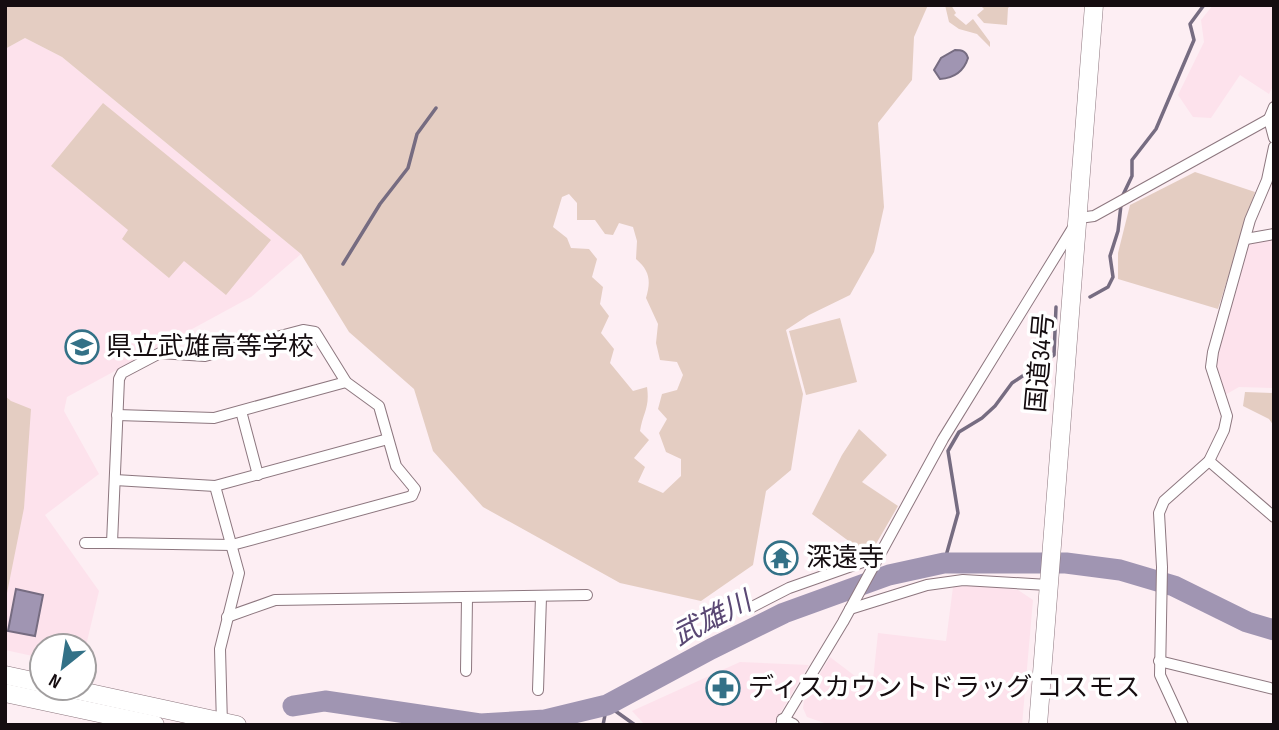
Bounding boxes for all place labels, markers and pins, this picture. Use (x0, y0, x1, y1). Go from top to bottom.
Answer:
school or university icon: 県立武雄高等学校 (63, 328, 101, 366)
place label: 県立武雄高等学校 (106, 332, 314, 363)
temple icon: 深遠寺 (762, 539, 800, 577)
place label: 深遠寺 (806, 543, 884, 574)
pharmacy icon: ディスカウントドラッグ コスモス (704, 669, 742, 707)
place label: ディスカウントドラッグ コスモス (748, 673, 1140, 704)

